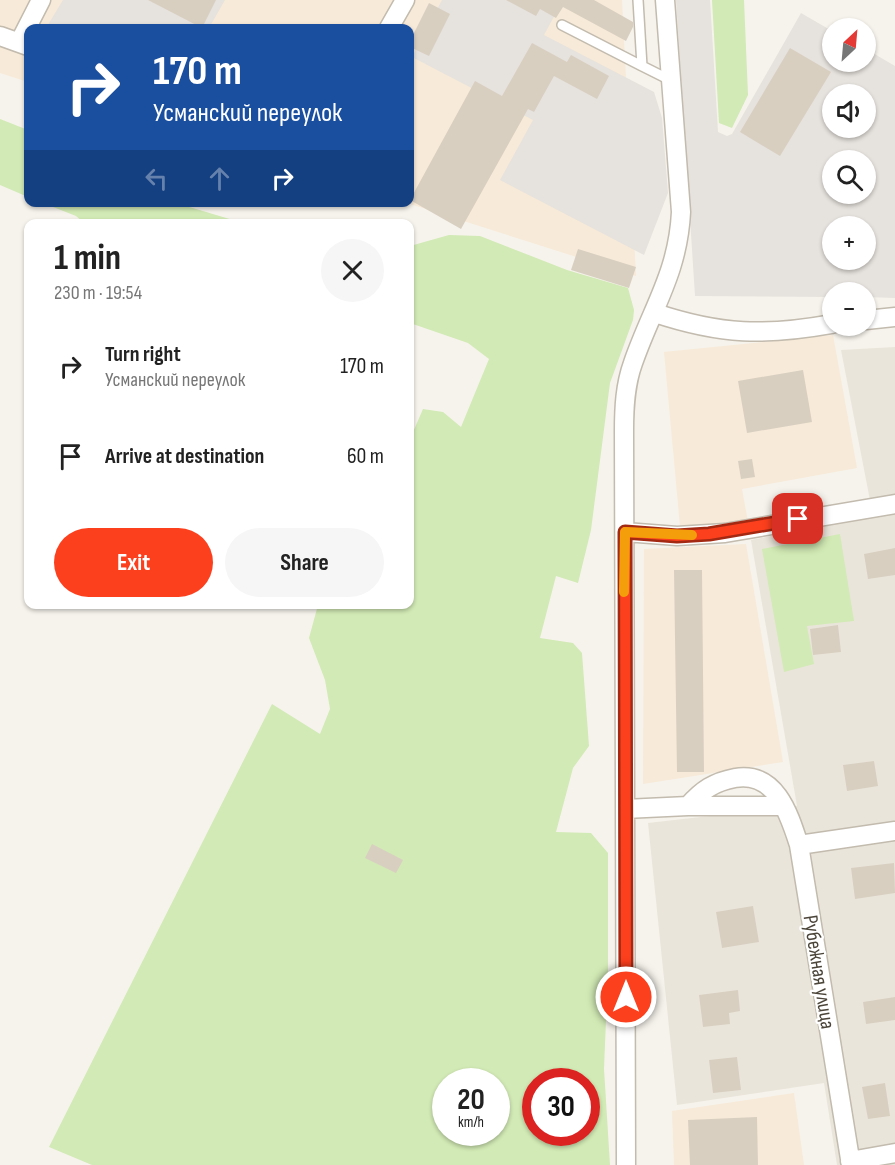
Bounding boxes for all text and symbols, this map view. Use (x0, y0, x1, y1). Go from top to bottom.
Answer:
north arrow (822, 18, 876, 72)
map controls (822, 18, 876, 336)
text: 170 m (153, 46, 242, 97)
icon: right (54, 48, 132, 126)
button: sound (822, 84, 876, 138)
text: Усманский переулок (153, 97, 342, 129)
button: search (822, 150, 876, 204)
icon: left (140, 162, 173, 195)
icon: ahead (203, 162, 236, 195)
icon: right (266, 162, 299, 195)
button: + (822, 216, 876, 270)
text: 1 min (54, 237, 121, 280)
button: close (321, 239, 384, 302)
text: 230 m · 19:54 (54, 281, 142, 305)
button: − (822, 282, 876, 336)
text: Turn right (105, 341, 181, 368)
icon: right (54, 350, 87, 383)
text: 170 m (340, 353, 384, 380)
text: Усманский переулок (105, 368, 245, 392)
icon: arrive (54, 440, 87, 473)
text: Arrive at destination (105, 443, 264, 470)
text: 60 m (347, 443, 384, 470)
pin (772, 493, 823, 544)
icon: arrive (781, 502, 814, 535)
button: Exit (54, 528, 213, 597)
button: Share (225, 528, 384, 597)
street label: Рубежная улица (798, 913, 840, 1031)
position arrow (594, 965, 658, 1029)
speed limit sign: 30 (522, 1068, 600, 1146)
text: 20 (457, 1082, 485, 1118)
text: km/h (458, 1113, 484, 1132)

